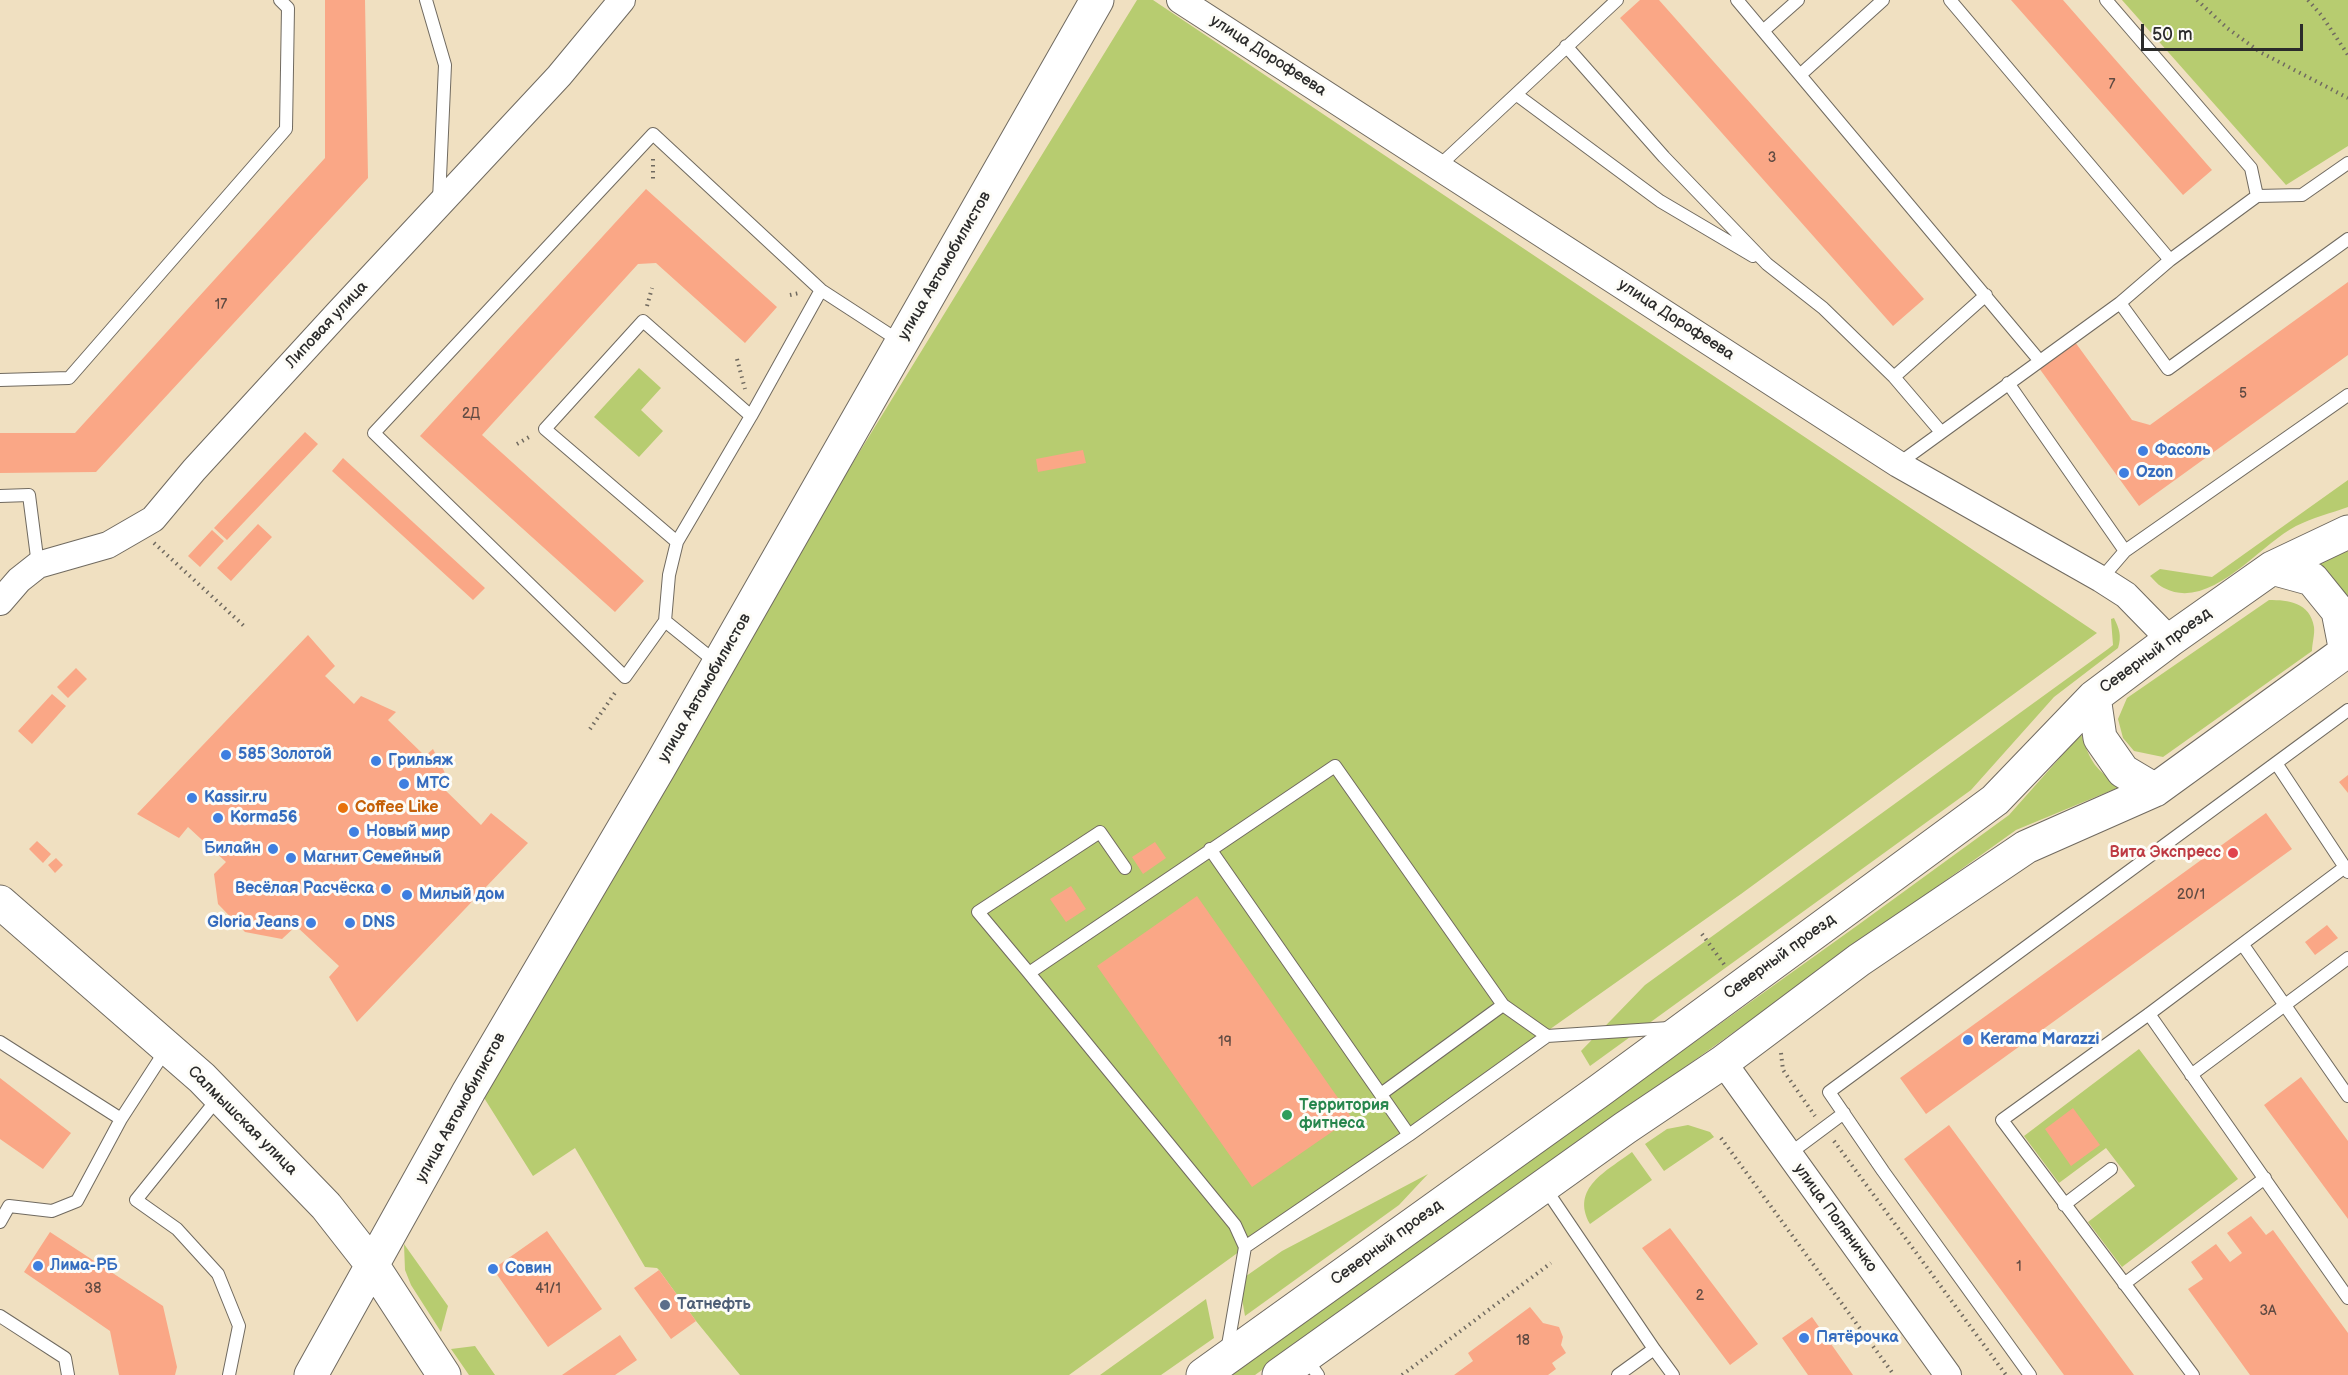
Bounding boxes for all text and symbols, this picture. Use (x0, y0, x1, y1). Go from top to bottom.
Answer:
street label: улица Дорофеева (1206, 11, 1330, 101)
scale bar (2144, 12, 2306, 50)
text: 50 m (2152, 24, 2193, 45)
house number: 7 (2109, 77, 2115, 93)
house number: 3 (1768, 150, 1776, 166)
street label: улица Автомобилистов (895, 188, 995, 344)
street label: улица Дорофеева (1614, 275, 1738, 365)
street label: Липовая улица (282, 277, 372, 373)
house number: 17 (215, 297, 227, 313)
house number: 5 (2239, 386, 2247, 402)
house number: 2Д (462, 406, 480, 422)
place label: Фасоль (2155, 441, 2210, 461)
marker: Фасоль (2136, 444, 2150, 458)
place label: Ozon (2136, 463, 2173, 483)
marker: Ozon (2117, 466, 2131, 480)
street label: Северный проезд (2097, 604, 2215, 698)
street label: улица Автомобилистов (655, 610, 755, 766)
place label: 585 Золотой (238, 745, 332, 765)
marker: 585 Золотой (219, 748, 233, 762)
place label: Грильяж (388, 751, 453, 771)
marker: Грильяж (369, 754, 383, 768)
place label: МТС (416, 774, 450, 794)
marker: МТС (397, 777, 411, 791)
place label: Kassir.ru (204, 788, 267, 808)
marker: Kassir.ru (185, 791, 199, 805)
place label: Coffee Like (355, 798, 438, 818)
marker: Coffee Like (336, 801, 350, 815)
place label: Korma56 (230, 808, 297, 828)
marker: Korma56 (211, 811, 225, 825)
place label: Новый мир (366, 822, 450, 842)
marker: Новый мир (347, 825, 361, 839)
place label: Билайн (204, 839, 261, 859)
marker: Билайн (266, 842, 280, 856)
place label: Вита Экспресс (2110, 843, 2221, 863)
marker: Вита Экспресс (2226, 846, 2240, 860)
place label: Магнит Семейный (303, 848, 441, 868)
marker: Магнит Семейный (284, 851, 298, 865)
place label: Весёлая Расчёска (235, 879, 374, 899)
marker: Весёлая Расчёска (379, 882, 393, 896)
place label: Милый дом (419, 885, 505, 905)
house number: 20/1 (2177, 887, 2205, 903)
marker: Милый дом (400, 888, 414, 902)
street label: Северный проезд (1721, 910, 1839, 1004)
place label: Gloria Jeans (207, 913, 299, 933)
place label: DNS (362, 913, 395, 933)
marker: Gloria Jeans (304, 916, 318, 930)
marker: DNS (343, 916, 357, 930)
street label: улица Автомобилистов (412, 1030, 510, 1186)
place label: Kerama Marazzi (1980, 1030, 2100, 1050)
marker: Kerama Marazzi (1961, 1033, 1975, 1047)
house number: 19 (1218, 1034, 1232, 1050)
street label: Салмышская улица (183, 1062, 301, 1180)
place label: Территория фитнеса (1299, 1096, 1389, 1134)
marker: Территория фитнеса (1280, 1108, 1294, 1122)
street label: улица Поляничко (1789, 1160, 1881, 1276)
street label: Северный проезд (1328, 1196, 1446, 1290)
place label: Лима-РБ (50, 1256, 118, 1276)
marker: Лима-РБ (31, 1259, 45, 1273)
place label: Совин (505, 1259, 552, 1279)
house number: 1 (2016, 1259, 2022, 1275)
marker: Совин (486, 1262, 500, 1276)
house number: 38 (85, 1281, 101, 1297)
house number: 41/1 (535, 1281, 561, 1297)
house number: 2 (1696, 1288, 1704, 1304)
place label: Татнефть (677, 1295, 751, 1315)
marker: Татнефть (658, 1298, 672, 1312)
house number: 3А (2259, 1303, 2277, 1319)
place label: Пятёрочка (1816, 1328, 1898, 1348)
marker: Пятёрочка (1797, 1331, 1811, 1345)
house number: 18 (1516, 1333, 1530, 1349)

